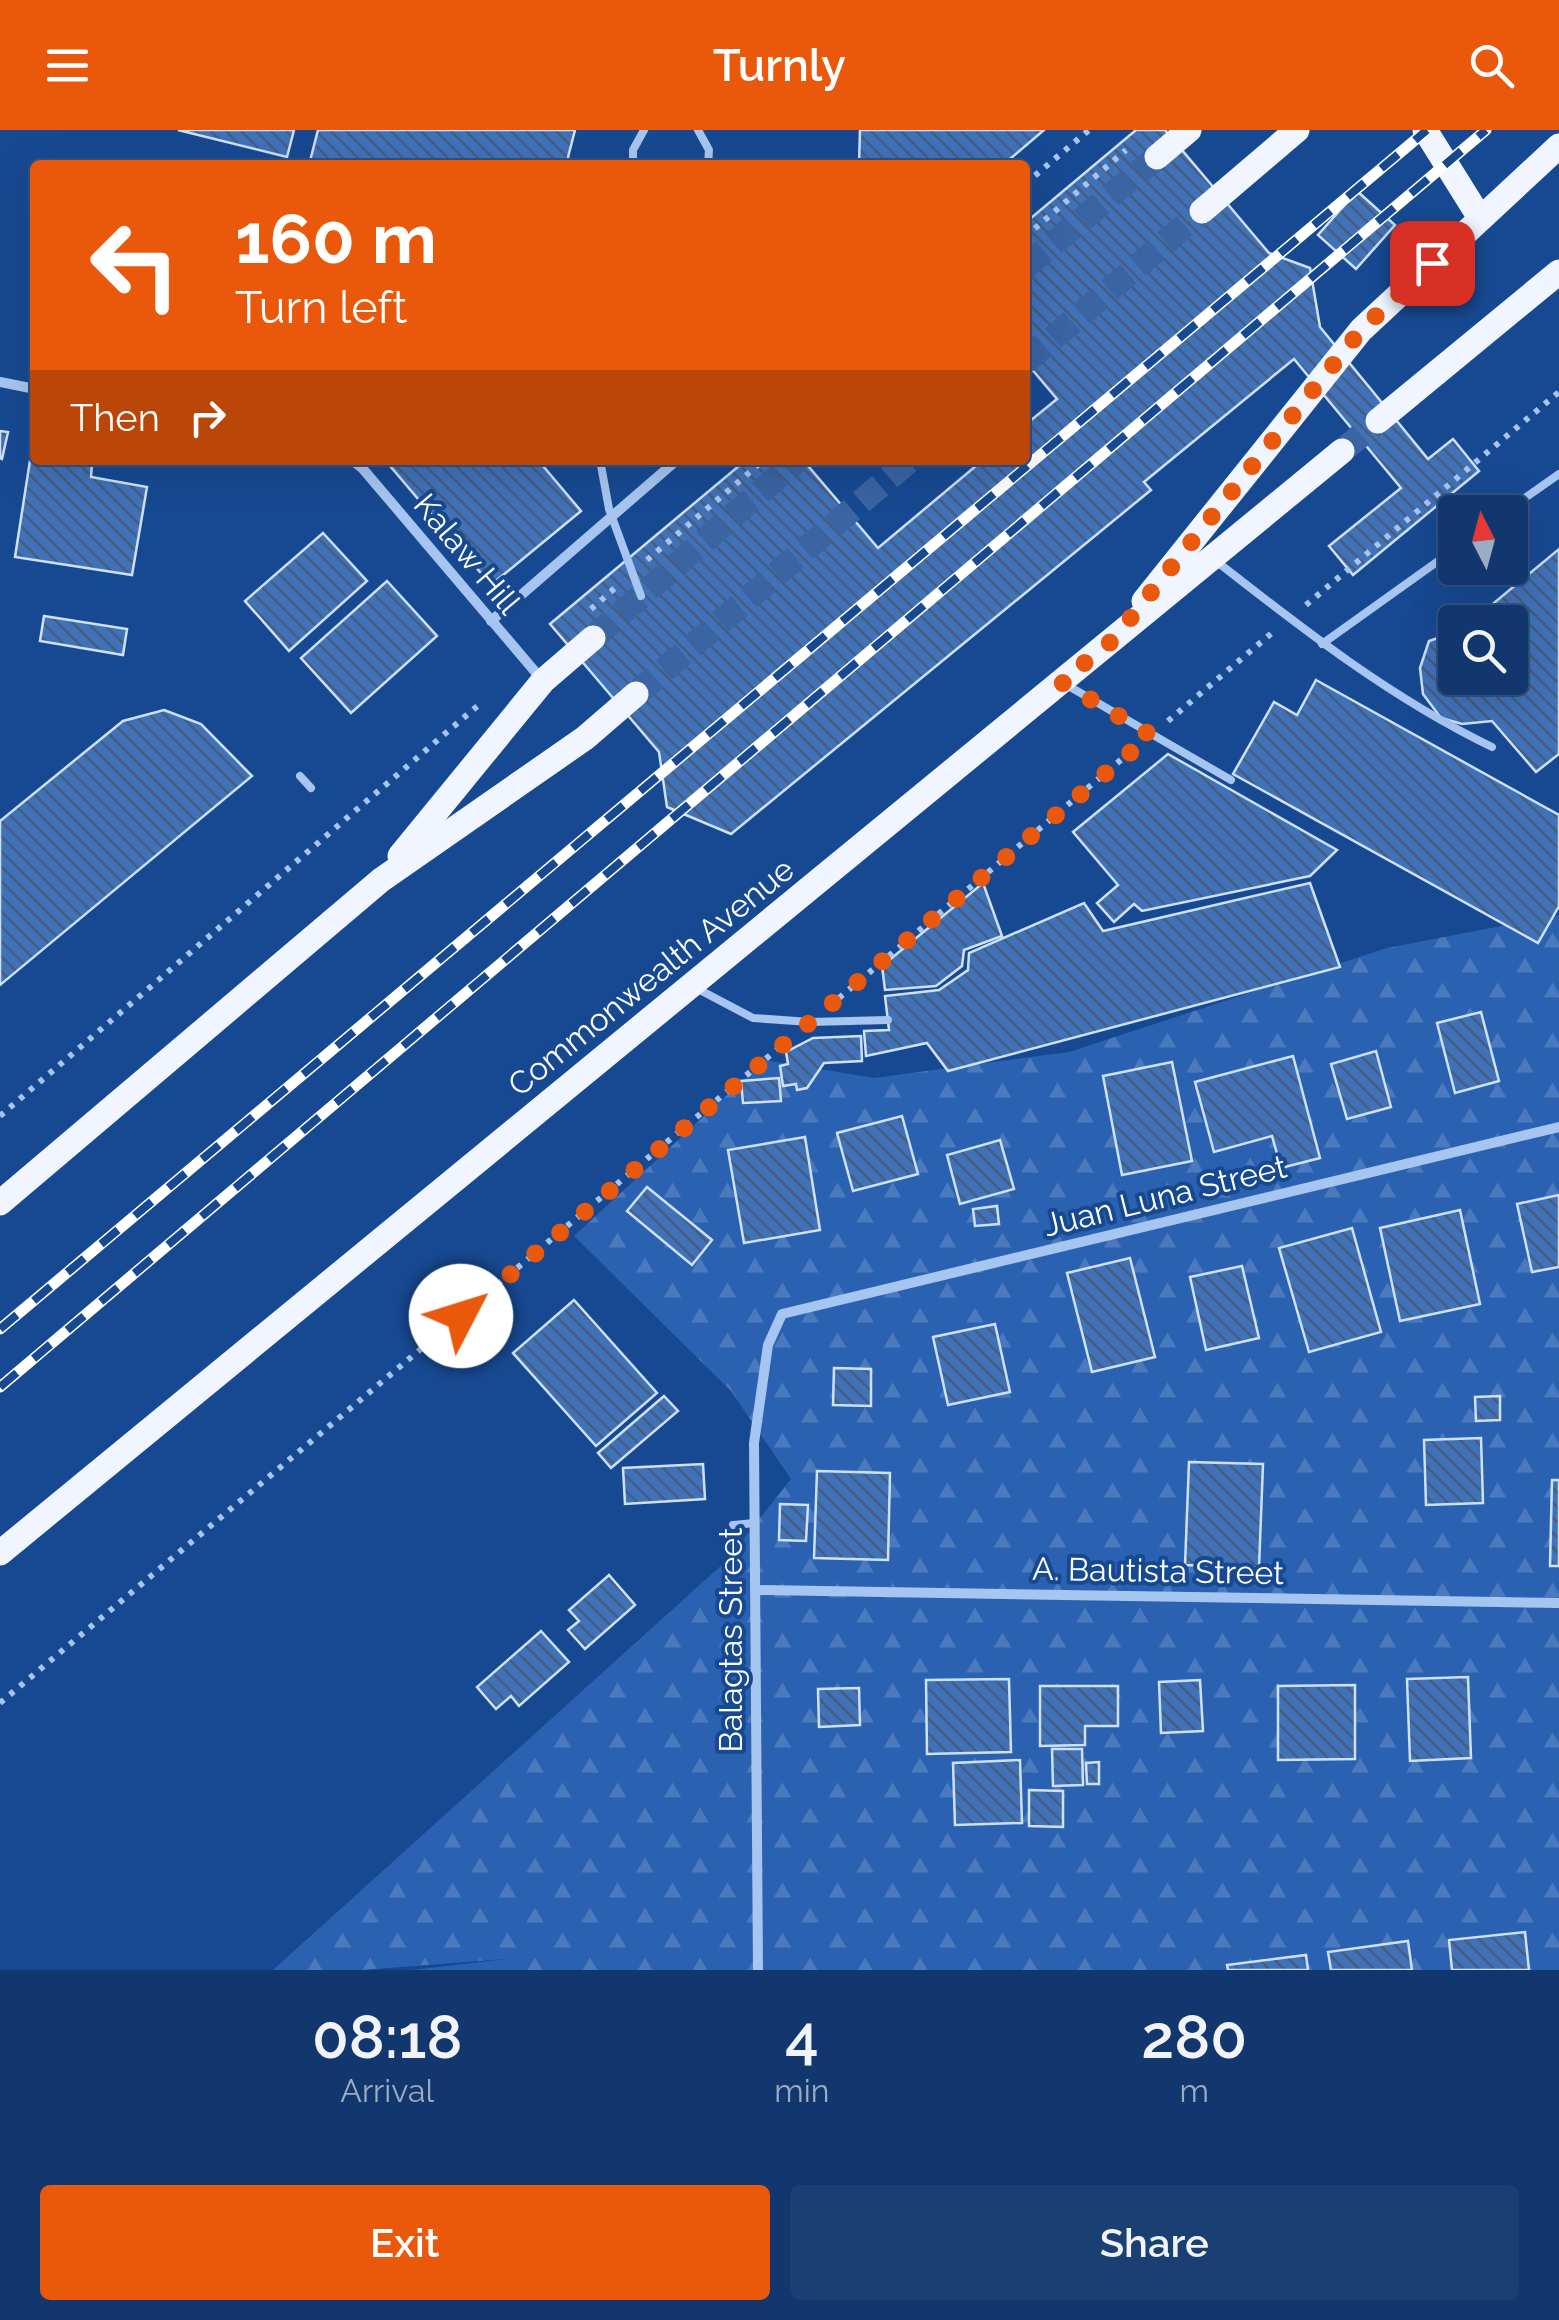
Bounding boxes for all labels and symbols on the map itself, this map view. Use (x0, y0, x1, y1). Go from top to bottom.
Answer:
pin (1390, 221, 1475, 306)
street label: Kalaw Hill (407, 486, 528, 621)
north arrow (1438, 495, 1528, 585)
street label: Commonwealth Avenue (501, 850, 801, 1103)
street label: Juan Luna Street (1040, 1147, 1290, 1244)
position arrow (409, 1264, 513, 1368)
street label: Balagtas Street (712, 1527, 749, 1753)
street label: A. Bautista Street (1032, 1550, 1284, 1591)

